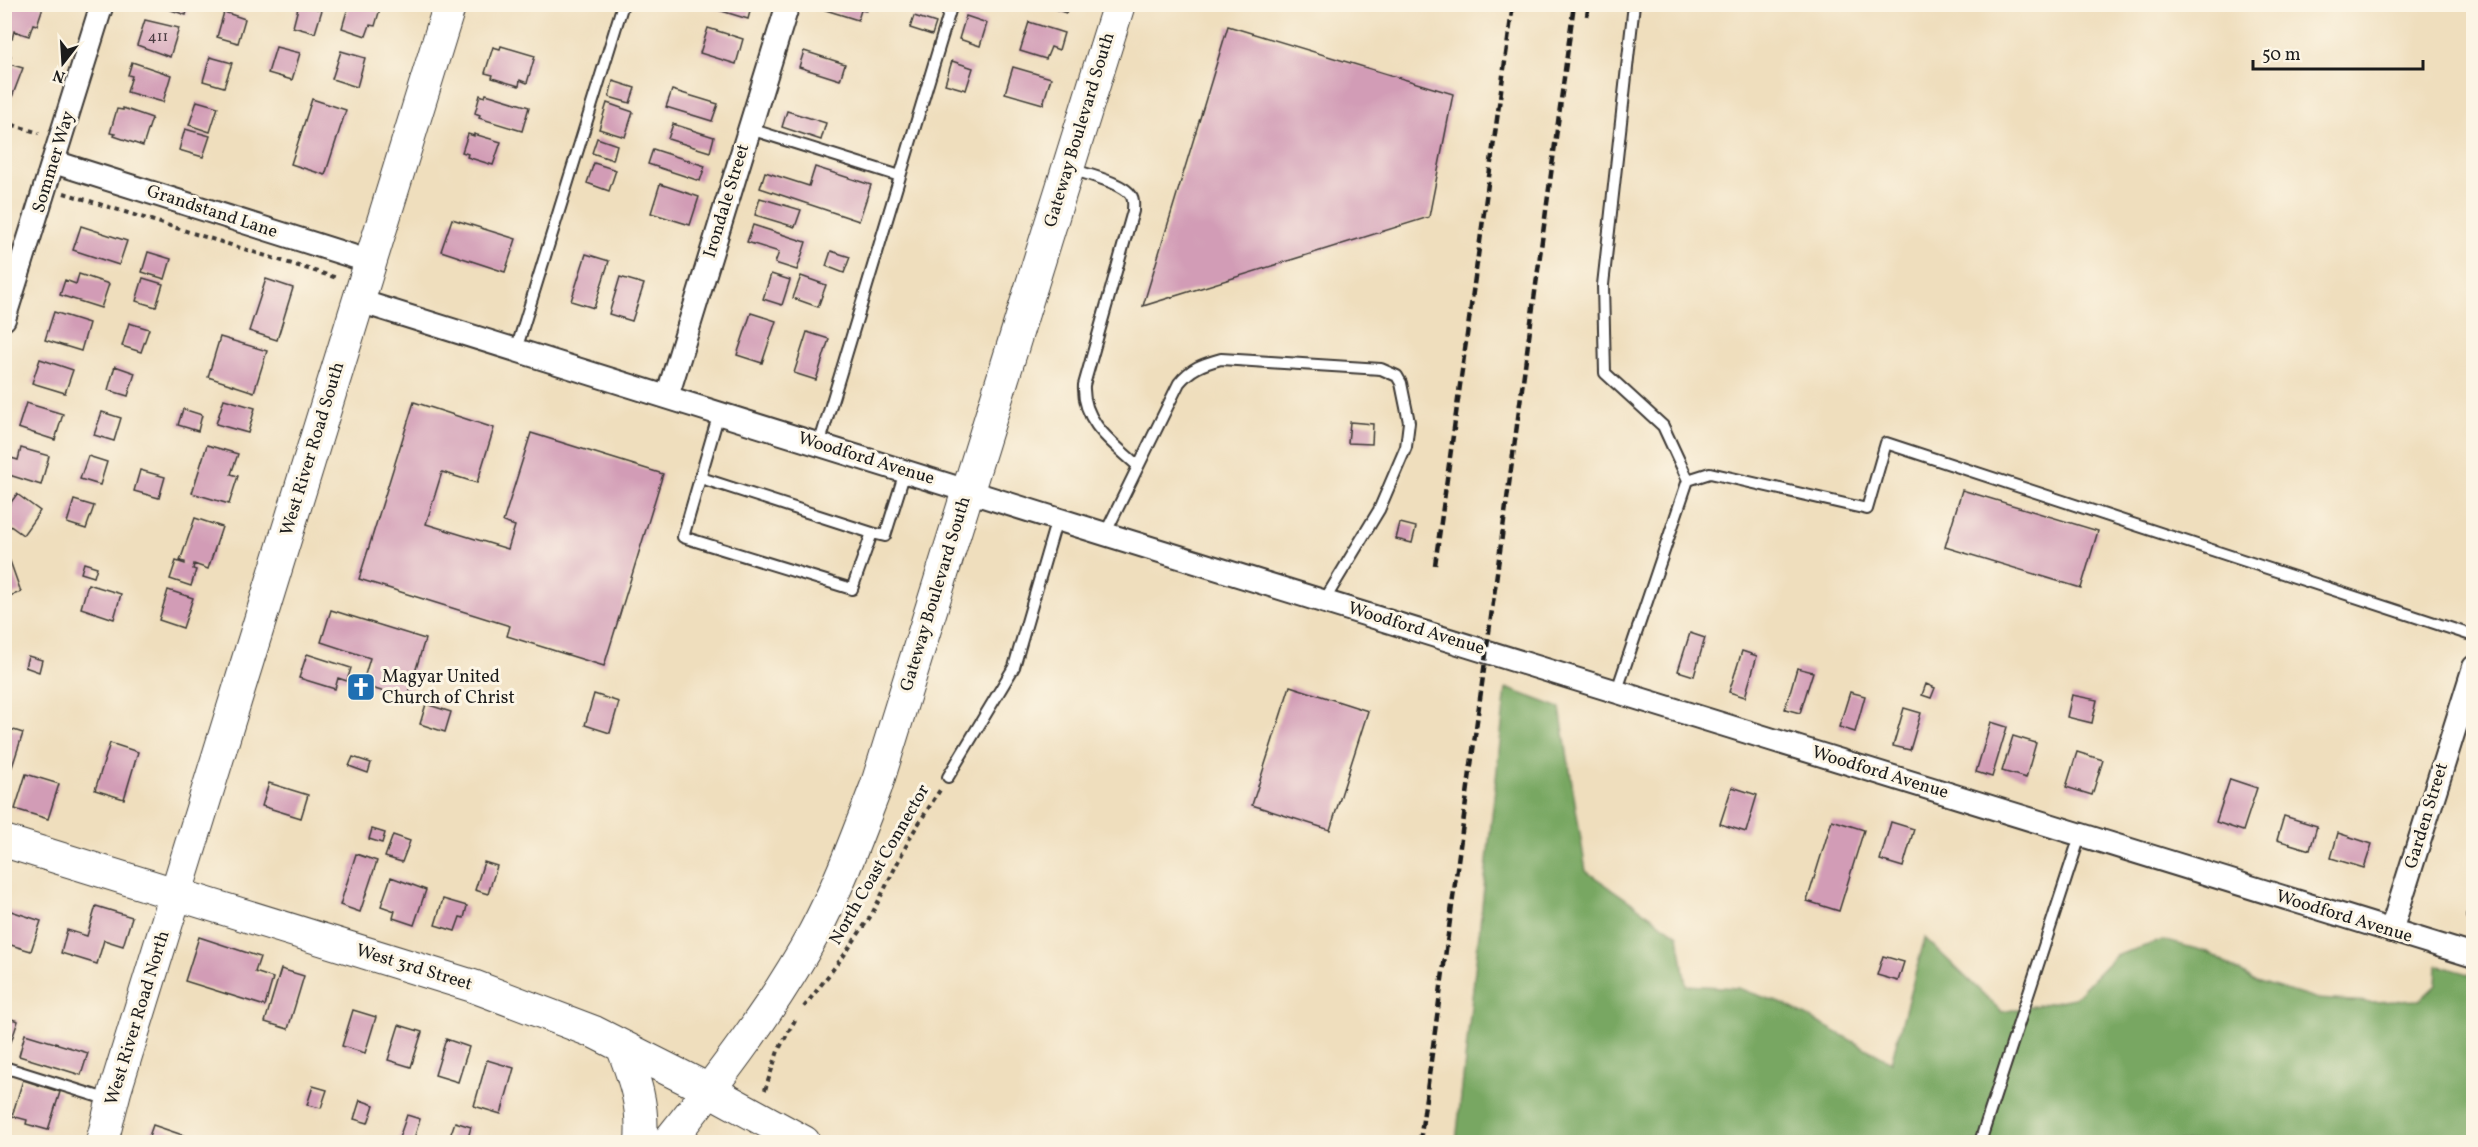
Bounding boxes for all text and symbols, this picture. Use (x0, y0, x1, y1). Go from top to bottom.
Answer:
house number: 411 (148, 27, 168, 48)
street label: Gateway Boulevard South (1038, 29, 1122, 231)
north arrow (33, 33, 93, 93)
scale bar (2253, 33, 2422, 71)
text: 50 m (2262, 43, 2301, 68)
text: N (50, 63, 68, 88)
street label: Sommer Way (27, 108, 81, 216)
street label: Irondale Street (698, 141, 756, 261)
street label: Grandstand Lane (143, 179, 281, 245)
street label: West River Road South (275, 359, 351, 539)
street label: Woodford Avenue (795, 426, 937, 492)
street label: Gateway Boulevard South (894, 493, 978, 695)
street label: Woodford Avenue (1345, 596, 1487, 662)
place label: Magyar United Church of Christ (382, 665, 515, 711)
church icon: Magyar United Church of Christ (345, 671, 377, 703)
street label: Woodford Avenue (1809, 740, 1951, 806)
street label: Garden Street (2399, 760, 2455, 872)
street label: North Coast Connector (824, 780, 936, 950)
street label: Woodford Avenue (2273, 884, 2415, 950)
street label: West River Road North (100, 927, 177, 1108)
street label: West 3rd Street (353, 938, 475, 998)

